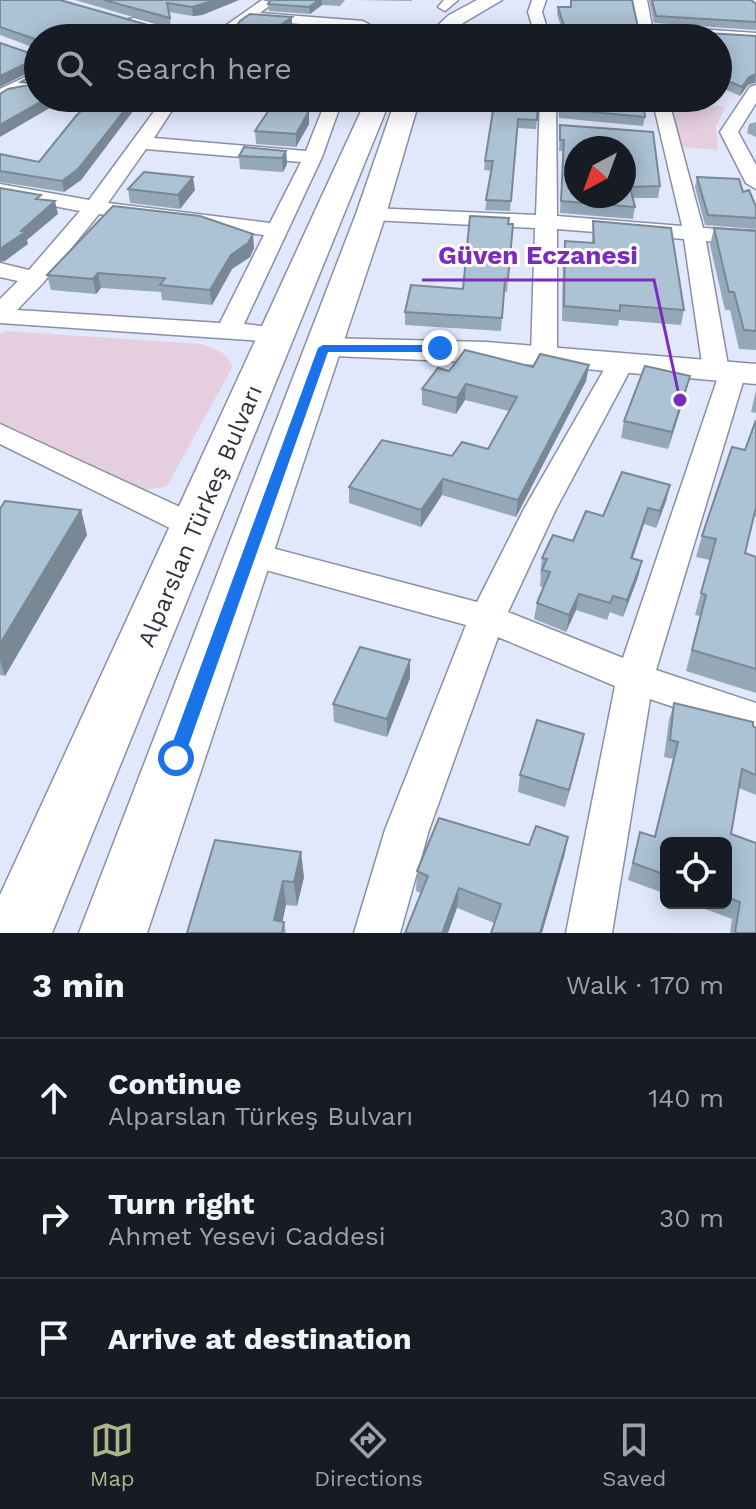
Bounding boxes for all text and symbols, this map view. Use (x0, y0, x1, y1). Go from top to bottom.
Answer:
search box (24, 24, 732, 112)
icon: search (52, 46, 96, 90)
text: Search here (116, 51, 292, 86)
north arrow (564, 136, 636, 208)
callout: Güven Eczanesi (422, 230, 654, 280)
text: Güven Eczanesi (438, 240, 638, 270)
route end (422, 330, 458, 366)
street label: Alparslan Türkeş Bulvarı (132, 381, 268, 651)
route start (158, 740, 194, 776)
map controls (660, 837, 732, 909)
button: locate (660, 837, 732, 909)
text: 3 min (32, 965, 125, 1005)
text: Walk · 170 m (566, 970, 724, 1000)
text: Continue (108, 1066, 241, 1101)
icon: ahead (32, 1076, 76, 1120)
text: 140 m (648, 1083, 724, 1113)
text: Alparslan Türkeş Bulvarı (108, 1101, 413, 1131)
text: Turn right (108, 1186, 254, 1221)
icon: right (32, 1196, 76, 1240)
text: 30 m (659, 1203, 724, 1233)
text: Ahmet Yesevi Caddesi (108, 1221, 386, 1251)
icon: arrive (32, 1316, 76, 1360)
text: Arrive at destination (108, 1321, 412, 1356)
tab: Map (90, 1418, 135, 1491)
tab: Directions (314, 1418, 423, 1491)
tab: Saved (602, 1418, 666, 1491)

